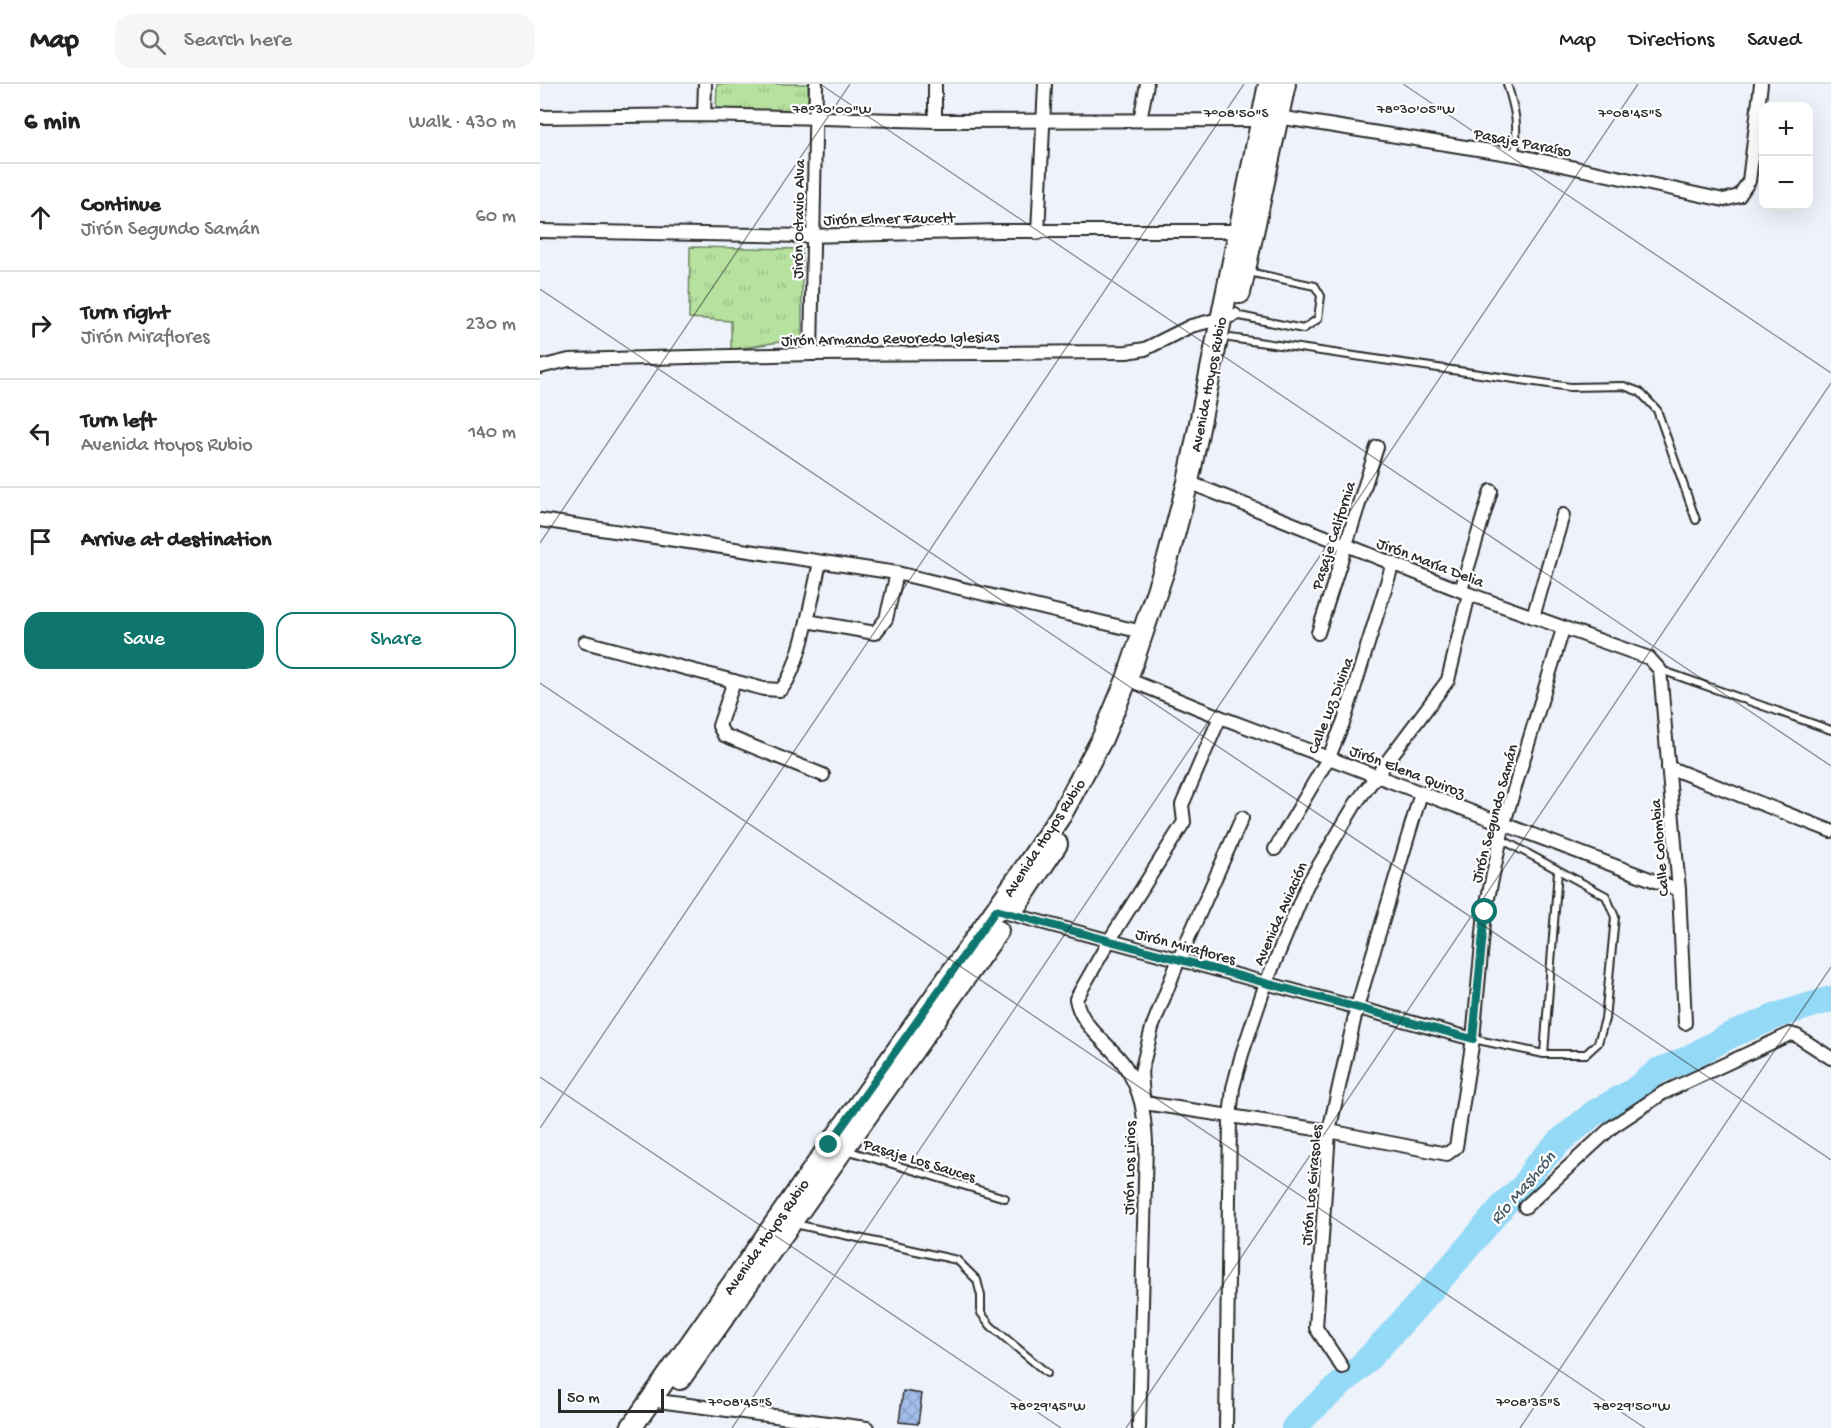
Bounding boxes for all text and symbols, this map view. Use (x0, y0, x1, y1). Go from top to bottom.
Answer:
search box (115, 14, 535, 68)
text: Map (30, 25, 79, 58)
icon: search (136, 25, 169, 58)
text: Search here (184, 28, 292, 54)
text: Map (1559, 29, 1596, 54)
text: Directions (1629, 29, 1714, 54)
text: Saved (1747, 29, 1801, 54)
text: 78°30'00"W (792, 101, 872, 119)
text: 78°30'05"W (1376, 101, 1455, 119)
map controls (1759, 102, 1813, 210)
button: + (1759, 102, 1813, 156)
text: 7°08'50"S (1203, 105, 1268, 123)
text: 7°08'45"S (1597, 105, 1662, 123)
text: 6 min (24, 108, 80, 139)
text: Walk · 430 m (409, 112, 516, 135)
street label: Pasaje Paraíso (1471, 125, 1573, 163)
button: − (1759, 156, 1813, 210)
street label: Jirón Octavio Alva (790, 158, 811, 279)
text: Continue (81, 193, 161, 219)
icon: ahead (24, 201, 57, 234)
text: 60 m (476, 206, 516, 229)
street label: Jirón Elmer Faucett (823, 210, 956, 231)
text: Jirón Segundo Samán (81, 219, 260, 242)
text: Turn right (81, 301, 169, 327)
icon: right (24, 309, 57, 342)
text: 230 m (466, 314, 516, 337)
street label: Avenida Hoyos Rubio (1188, 315, 1233, 454)
text: Jirón Miraflores (81, 327, 210, 350)
street label: Jirón Armando Revoredo Iglesias (781, 329, 1000, 352)
text: Turn left (81, 409, 155, 435)
icon: left (24, 417, 57, 450)
text: 140 m (468, 422, 516, 445)
text: Avenida Hoyos Rubio (81, 435, 253, 458)
street label: Pasaje California (1309, 479, 1362, 593)
icon: arrive (24, 525, 57, 558)
text: Arrive at destination (81, 528, 271, 554)
street label: Jirón María Delia (1373, 535, 1487, 594)
button: Save (24, 612, 264, 669)
button: Share (276, 612, 516, 669)
street label: Calle Luz Divina (1305, 654, 1360, 757)
street label: Jirón Segundo Samán (1469, 742, 1524, 885)
street label: Jirón Elena Quiroz (1346, 743, 1468, 804)
street label: Avenida Hoyos Rubio (1001, 776, 1091, 902)
street label: Calle Colombia (1648, 797, 1675, 897)
street label: Avenida Aviación (1251, 859, 1314, 969)
route start (1471, 898, 1497, 924)
street label: Jirón Miraflores (1133, 926, 1238, 971)
street label: Jirón Los Lirios (1121, 1120, 1142, 1215)
street label: Jirón Los Girasoles (1299, 1123, 1328, 1246)
route end (815, 1131, 841, 1157)
street label: Pasaje Los Sauces (860, 1136, 978, 1189)
water label: Río Mashcón (1487, 1148, 1562, 1229)
street label: Avenida Hoyos Rubio (721, 1176, 815, 1300)
scale bar (558, 1386, 664, 1414)
text: 50 m (567, 1390, 600, 1409)
text: 7°08'45"S (707, 1394, 772, 1412)
text: 7°08'35"S (1495, 1394, 1560, 1412)
text: 78°29'45"W (1009, 1398, 1086, 1416)
text: 78°29'50"W (1593, 1398, 1671, 1416)

